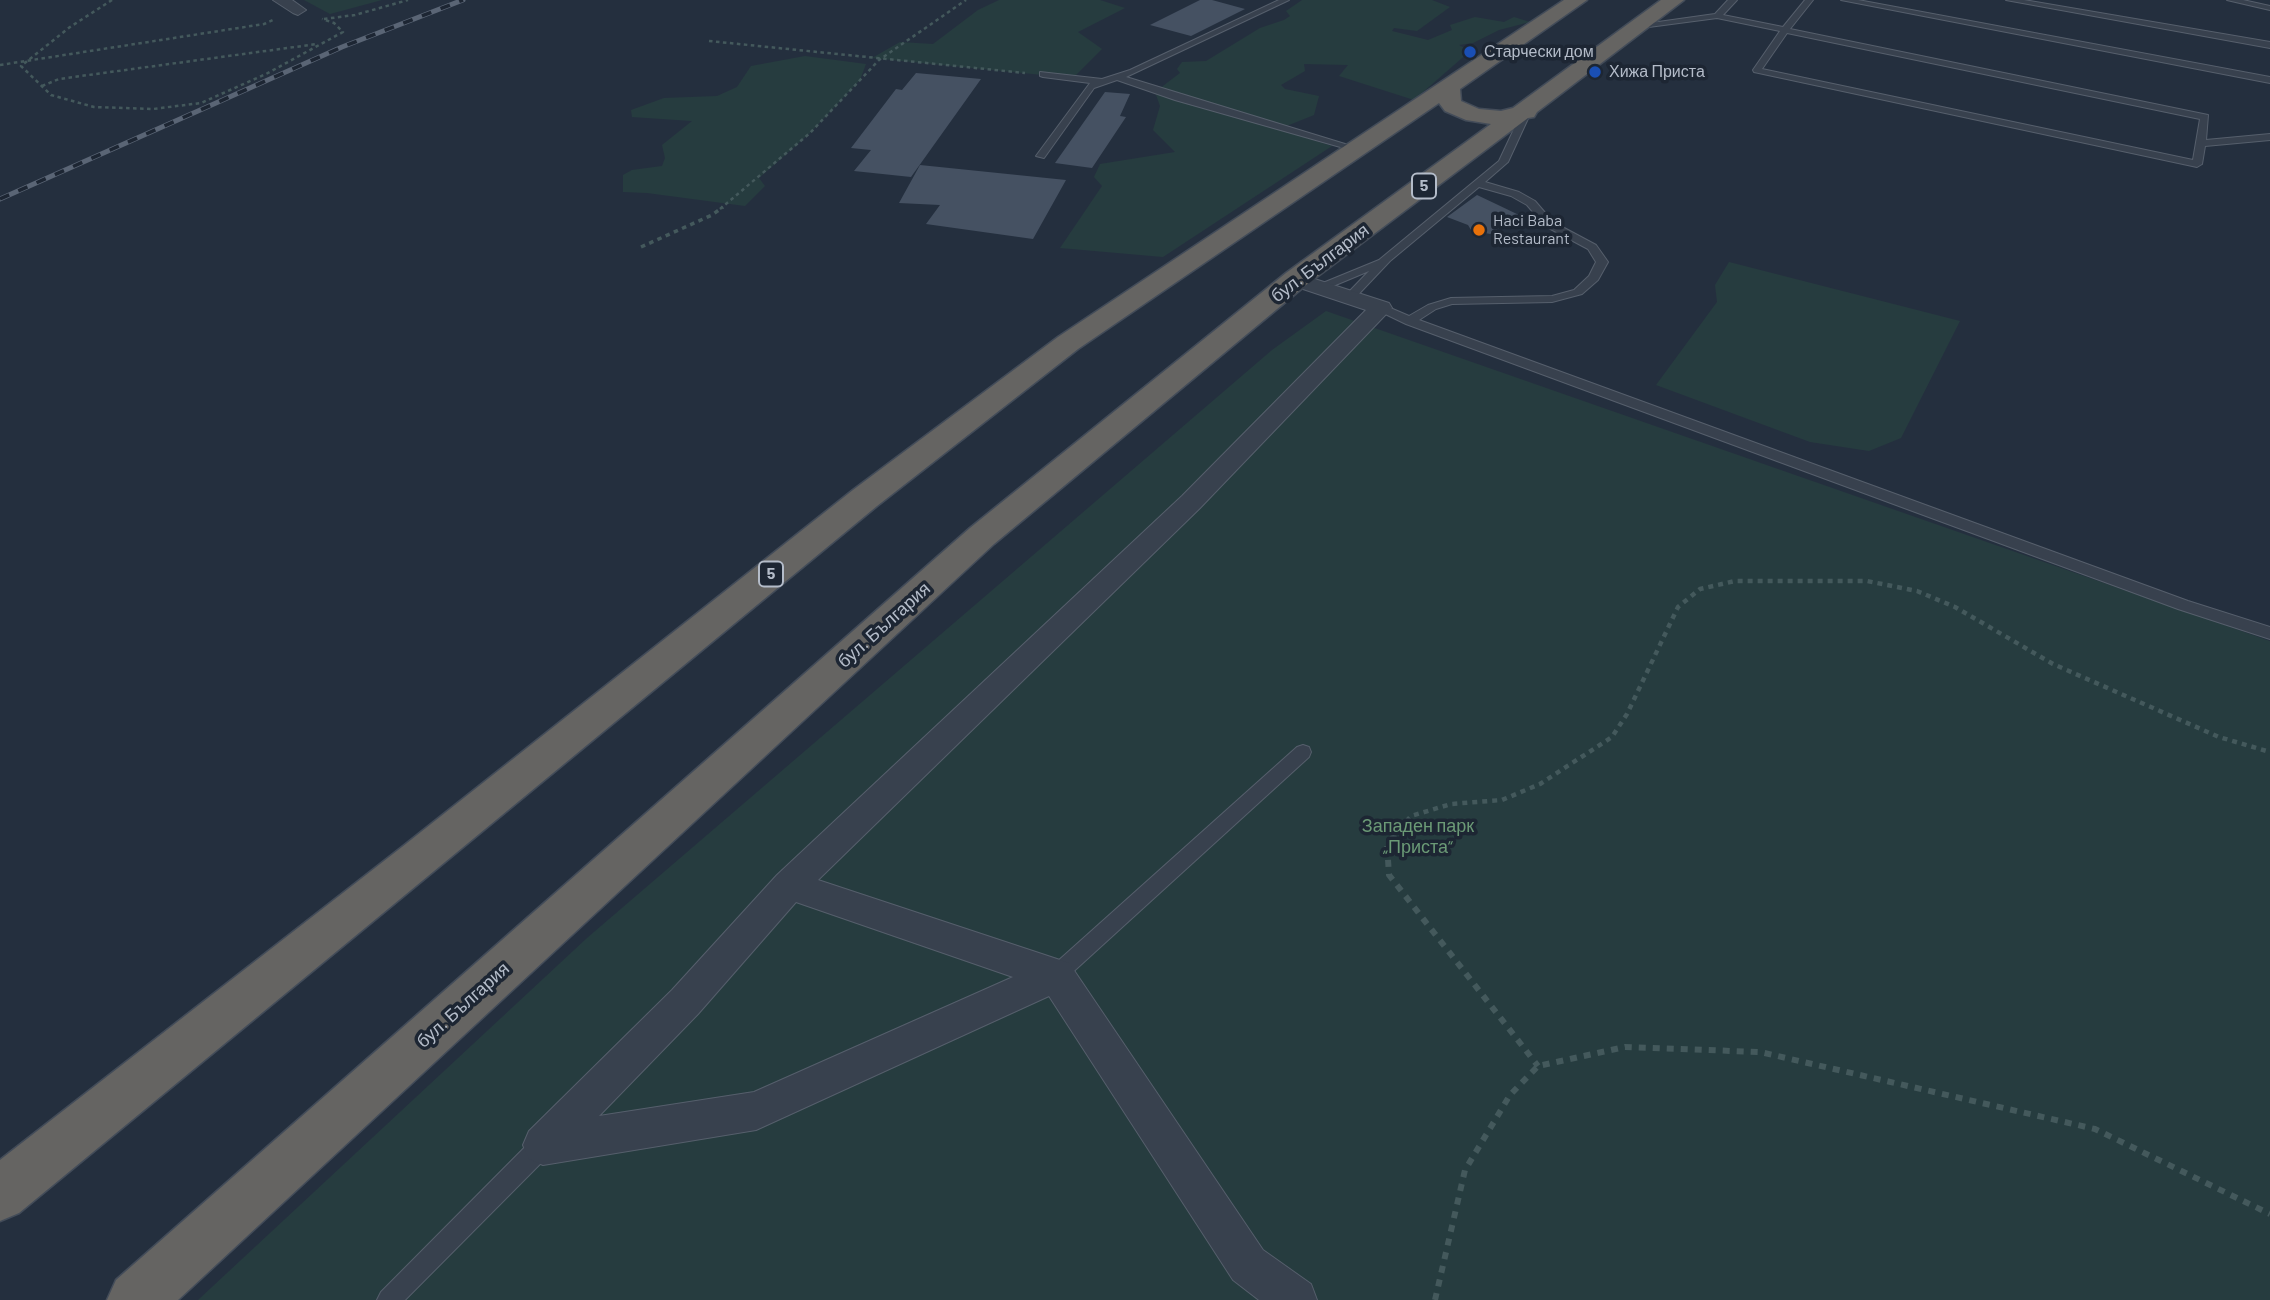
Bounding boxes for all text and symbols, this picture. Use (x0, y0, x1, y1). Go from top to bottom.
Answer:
place label: Старчески дом (1484, 42, 1594, 62)
marker: Старчески дом (1462, 44, 1478, 60)
place label: Хижа Приста (1609, 62, 1705, 82)
marker: Хижа Приста (1587, 64, 1603, 80)
road number: 5 (1412, 174, 1436, 198)
place label: Haci Baba Restaurant (1493, 211, 1570, 249)
street label: бул. България (1267, 219, 1373, 307)
marker: Haci Baba Restaurant (1471, 222, 1487, 238)
road number: 5 (759, 562, 783, 586)
street label: бул. България (833, 578, 935, 672)
park label: Западен парк „Приста“ (1362, 815, 1474, 858)
street label: бул. България (412, 958, 514, 1052)

